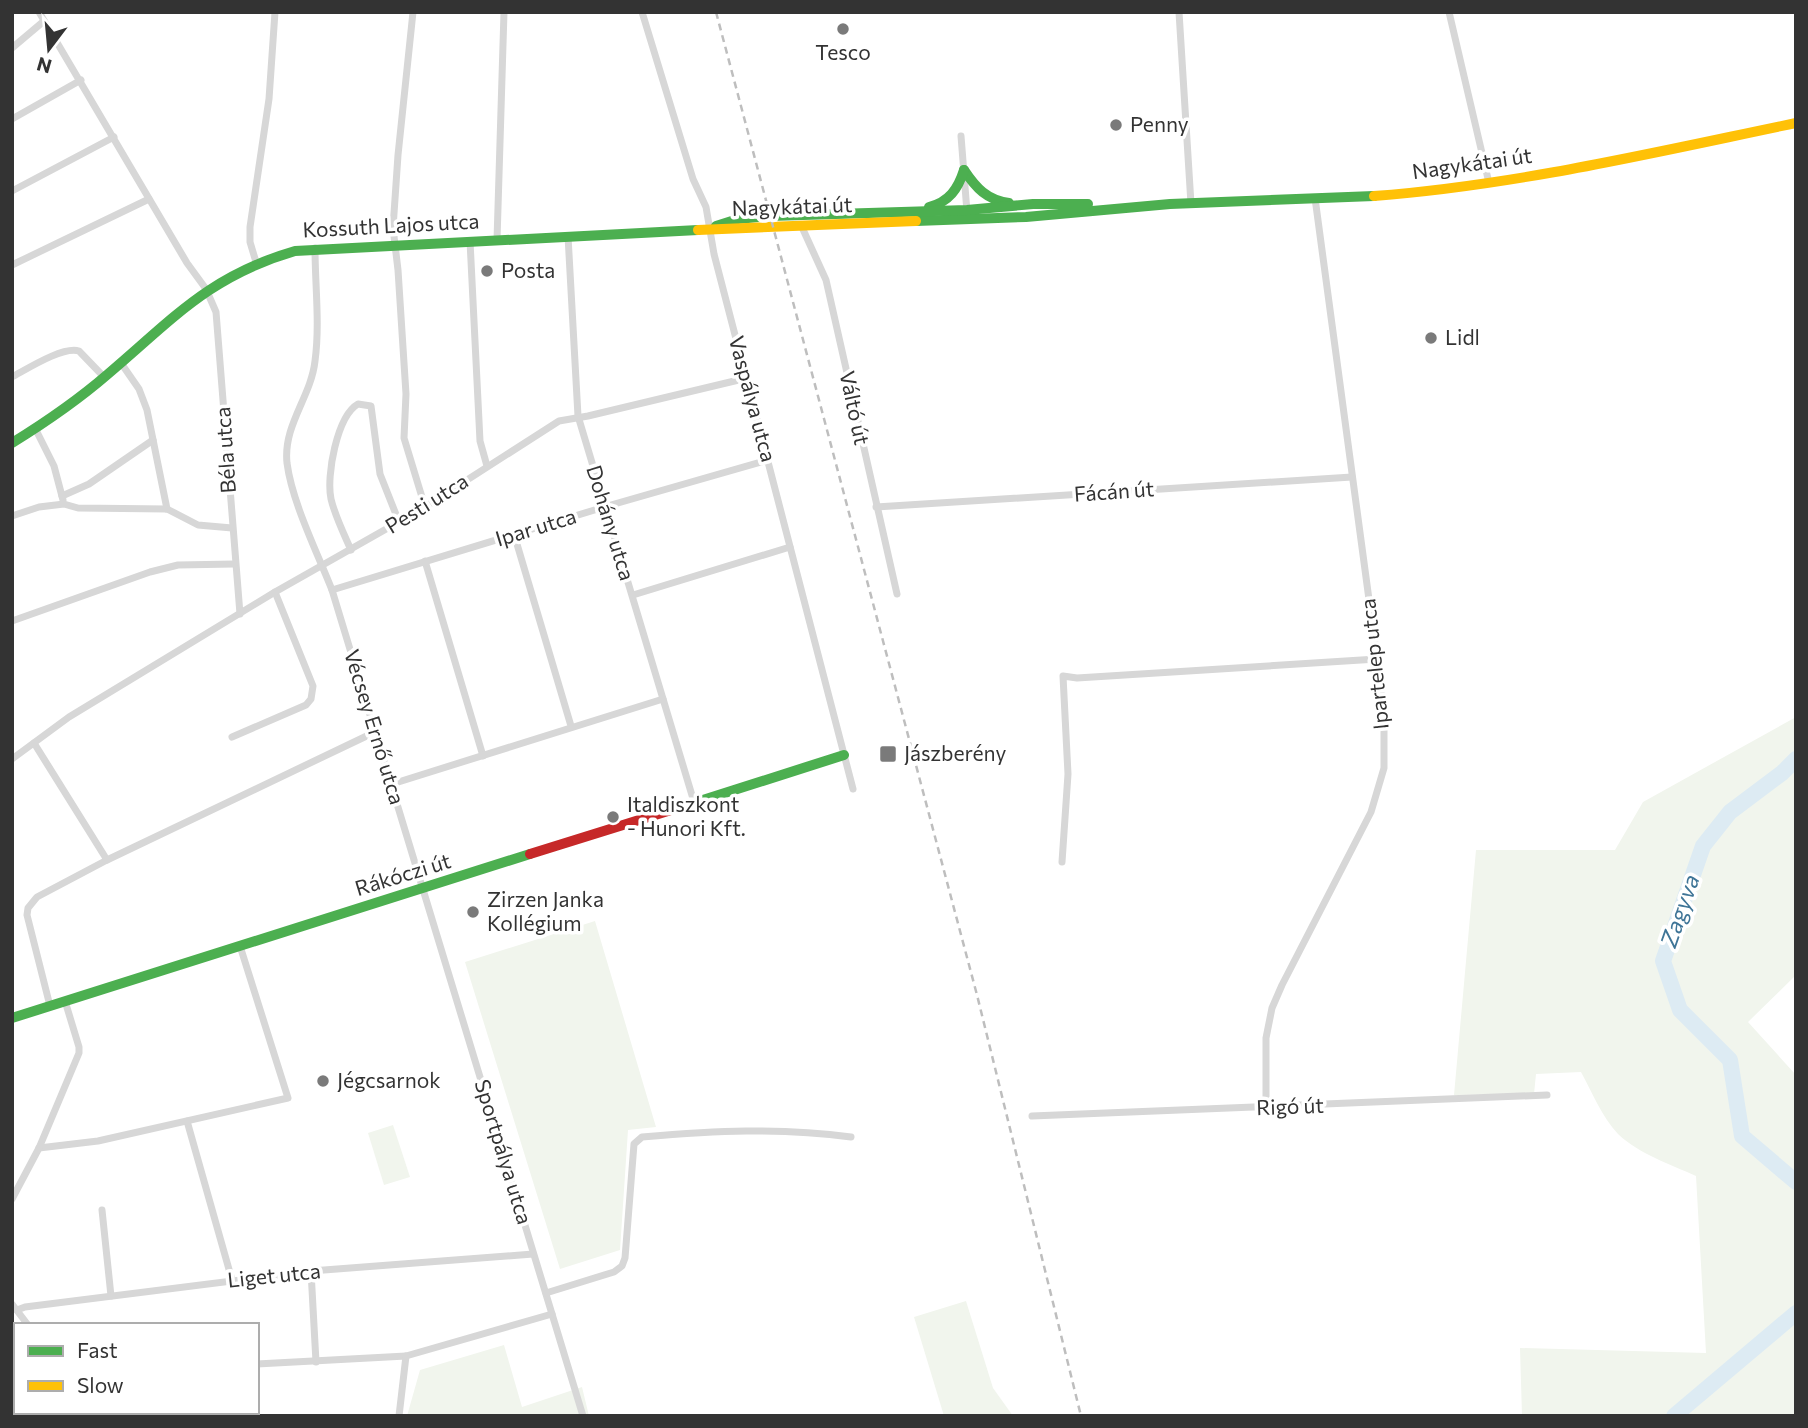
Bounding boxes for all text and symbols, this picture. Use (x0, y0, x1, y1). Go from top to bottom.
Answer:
north arrow (14, 14, 84, 84)
marker: Tesco (835, 21, 851, 37)
place label: Tesco (815, 39, 871, 64)
text: N (34, 53, 54, 79)
place label: Penny (1130, 111, 1189, 136)
marker: Penny (1108, 117, 1124, 133)
street label: Nagykátai út (1410, 142, 1533, 183)
street label: Nagykátai út (731, 191, 853, 220)
street label: Kossuth Lajos utca (302, 207, 480, 242)
place label: Posta (501, 257, 555, 282)
marker: Posta (479, 263, 495, 279)
place label: Lidl (1445, 324, 1480, 349)
marker: Lidl (1423, 330, 1439, 346)
street label: Vaspálya utca (725, 333, 782, 464)
street label: Váltó út (835, 368, 875, 447)
street label: Béla utca (209, 406, 240, 494)
street label: Dohány utca (582, 462, 641, 583)
street label: Pesti utca (380, 467, 472, 538)
street label: Fácán út (1073, 475, 1155, 506)
street label: Ipar utca (492, 502, 579, 551)
street label: Ipartelep utca (1354, 597, 1393, 731)
street label: Vécsey Ernő utca (340, 646, 411, 807)
place label: Jászberény (904, 740, 1006, 765)
marker: Jászberény (878, 744, 898, 764)
place label: Italdiszkont - Hunori Kft. (627, 791, 746, 840)
marker: Italdiszkont - Hunori Kft. (605, 809, 621, 825)
street label: Rákóczi út (352, 847, 454, 900)
water label: Zagyva (1653, 870, 1705, 952)
place label: Zirzen Janka Kollégium (487, 886, 604, 935)
marker: Zirzen Janka Kollégium (465, 904, 481, 920)
place label: Jégcsarnok (337, 1067, 441, 1092)
marker: Jégcsarnok (315, 1073, 331, 1089)
street label: Sportpálya utca (471, 1076, 538, 1227)
street label: Rigó út (1256, 1092, 1324, 1119)
street label: Liget utca (226, 1257, 322, 1292)
legend (14, 1323, 259, 1414)
text: Fast (77, 1337, 118, 1362)
text: Slow (77, 1372, 124, 1397)

